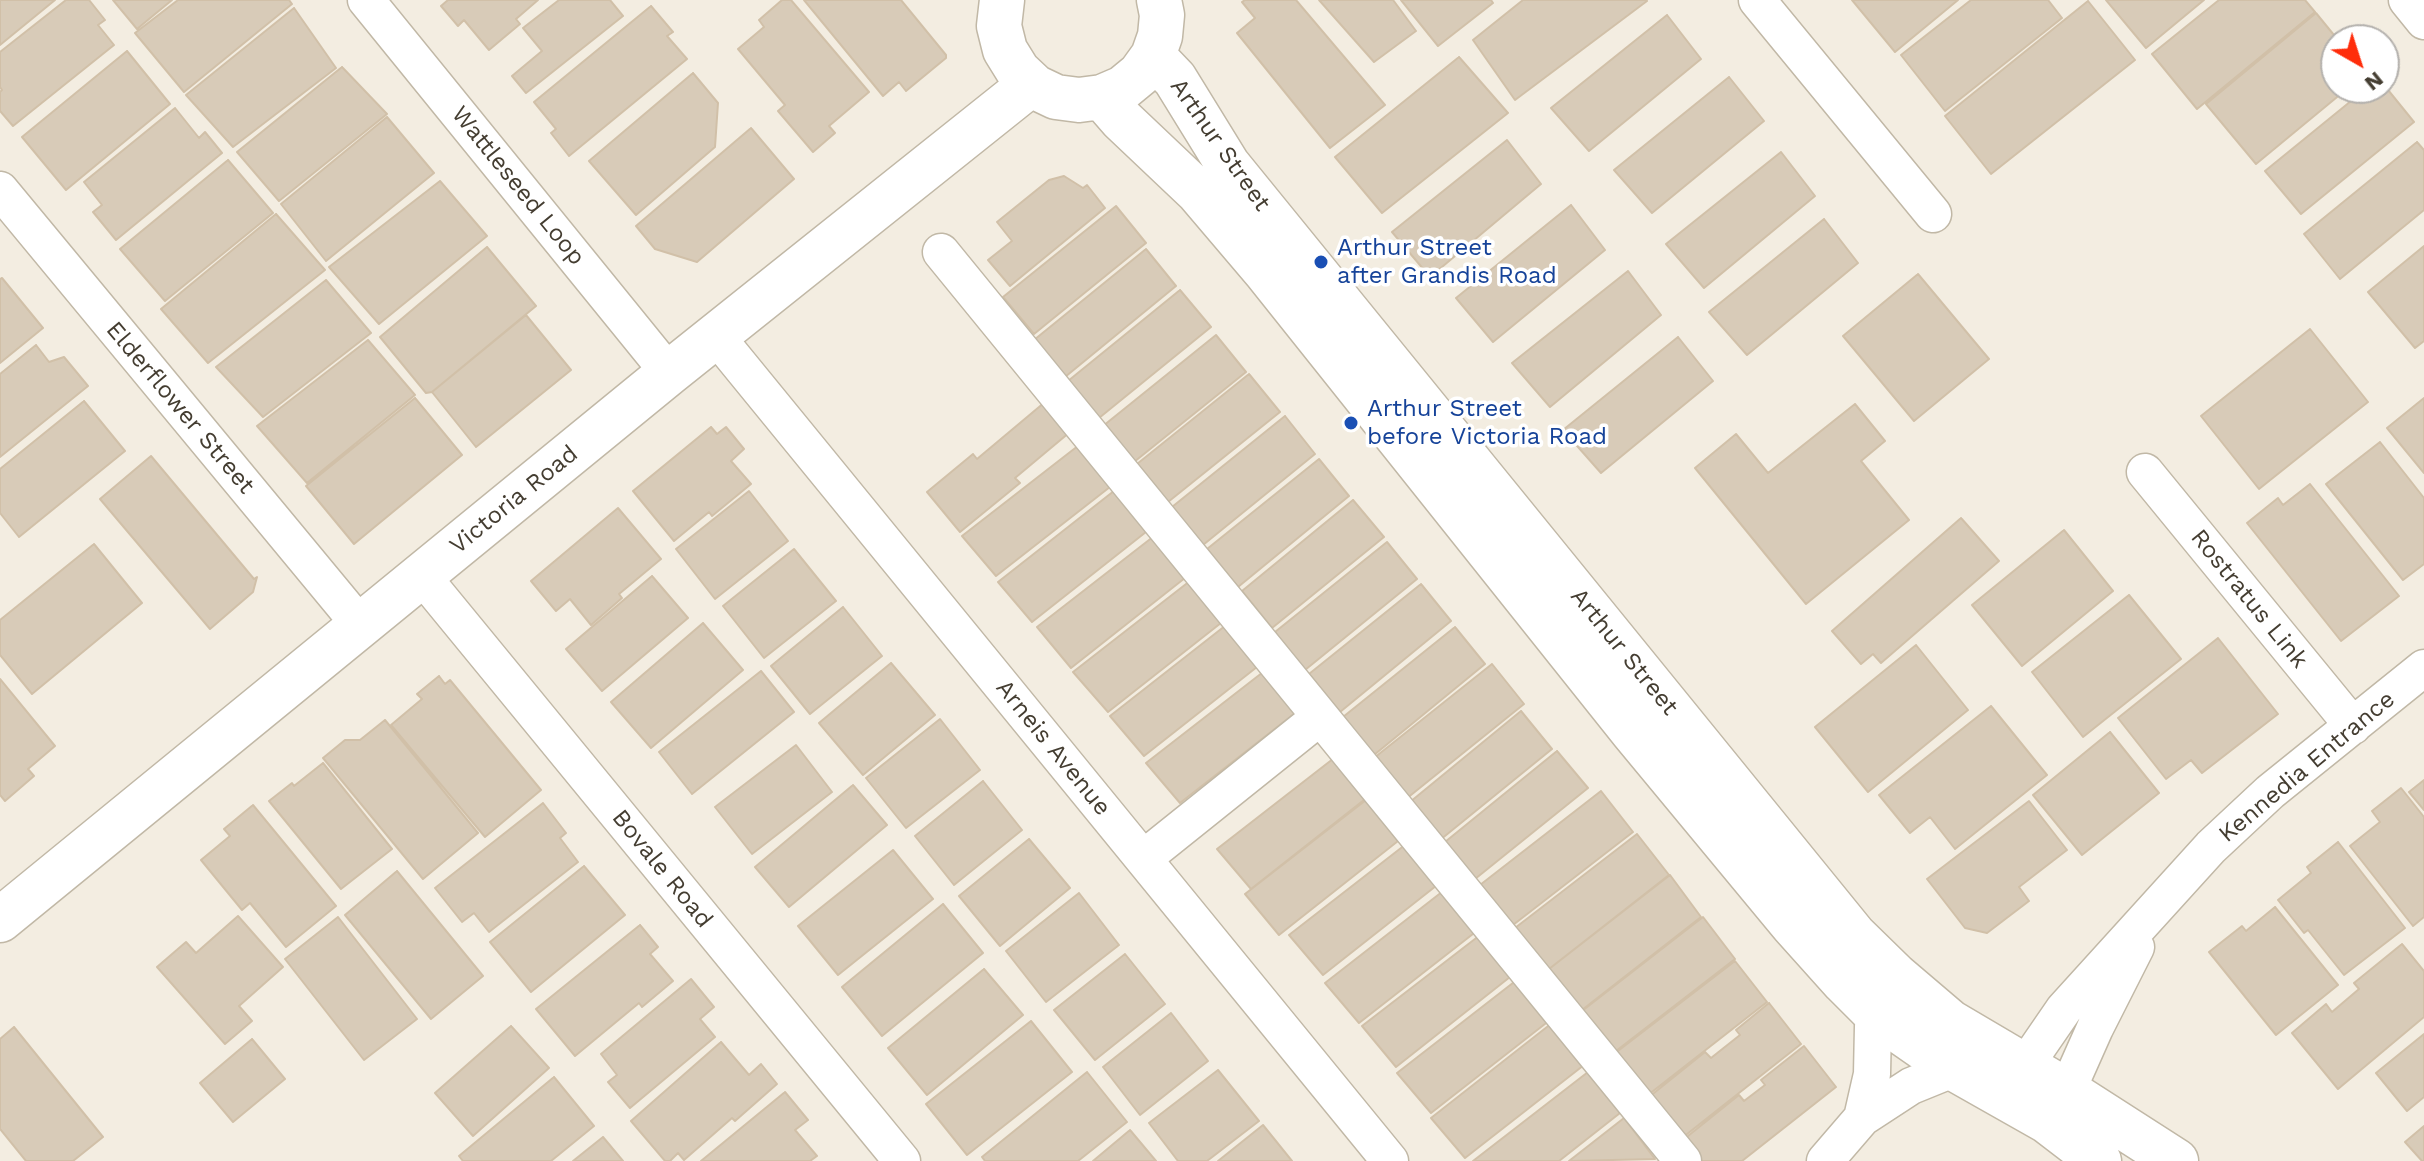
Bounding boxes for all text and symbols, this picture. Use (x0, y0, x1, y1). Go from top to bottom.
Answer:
north arrow (2320, 24, 2400, 104)
text: N (2360, 67, 2388, 96)
street label: Arthur Street (1164, 73, 1276, 217)
street label: Wattleseed Loop (445, 101, 591, 271)
place label: Arthur Street after Grandis Road (1337, 234, 1557, 290)
marker: Arthur Street after Grandis Road (1312, 253, 1330, 271)
street label: Elderflower Street (100, 316, 260, 500)
place label: Arthur Street before Victoria Road (1367, 395, 1607, 451)
marker: Arthur Street before Victoria Road (1342, 414, 1360, 432)
street label: Victoria Road (444, 440, 584, 560)
street label: Rostratus Link (2184, 524, 2314, 674)
street label: Arthur Street (1564, 583, 1684, 721)
street label: Arneis Avenue (989, 674, 1117, 822)
street label: Kennedia Entrance (2213, 685, 2401, 849)
street label: Bovale Road (606, 804, 718, 934)

